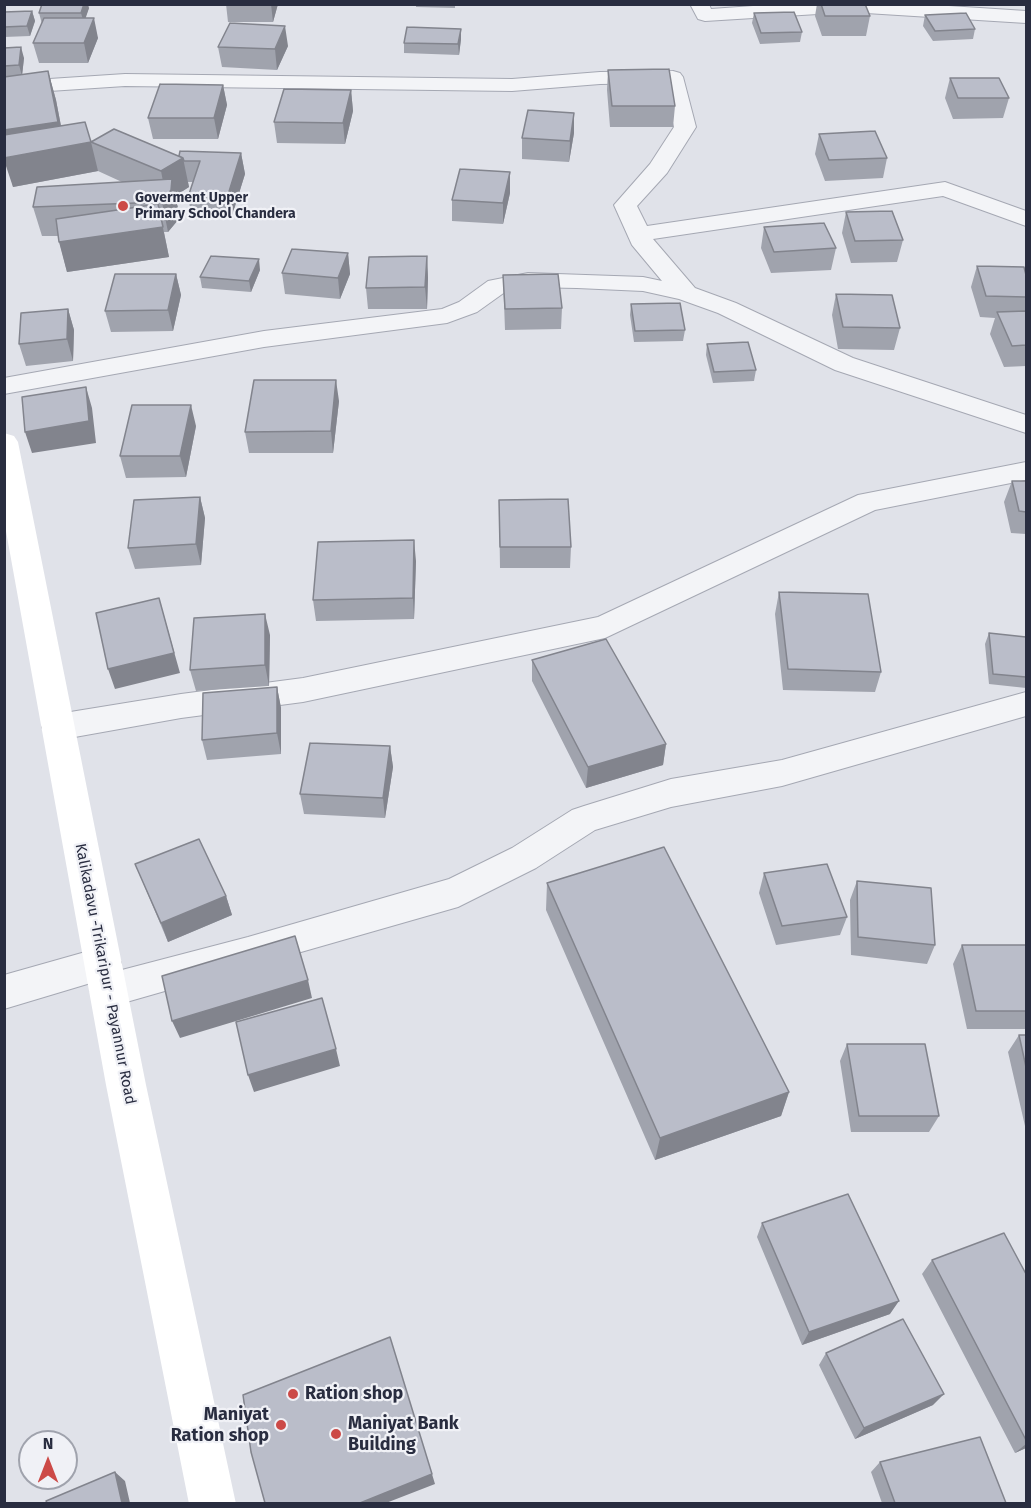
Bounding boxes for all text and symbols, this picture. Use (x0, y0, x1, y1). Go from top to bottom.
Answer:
place label: Goverment Upper Primary School Chandera (135, 190, 296, 222)
marker: Goverment Upper Primary School Chandera (116, 199, 130, 213)
street label: Kalikadavu -Trikaripur - Payannur Road (71, 842, 139, 1106)
place label: Ration shop (305, 1383, 403, 1405)
marker: Ration shop (286, 1387, 300, 1401)
place label: Maniyat Ration shop (171, 1404, 269, 1446)
place label: Maniyat Bank Building (348, 1413, 459, 1456)
marker: Maniyat Ration shop (274, 1418, 288, 1432)
marker: Maniyat Bank Building (329, 1427, 343, 1441)
north arrow (18, 1430, 78, 1490)
text: N (43, 1434, 53, 1453)

